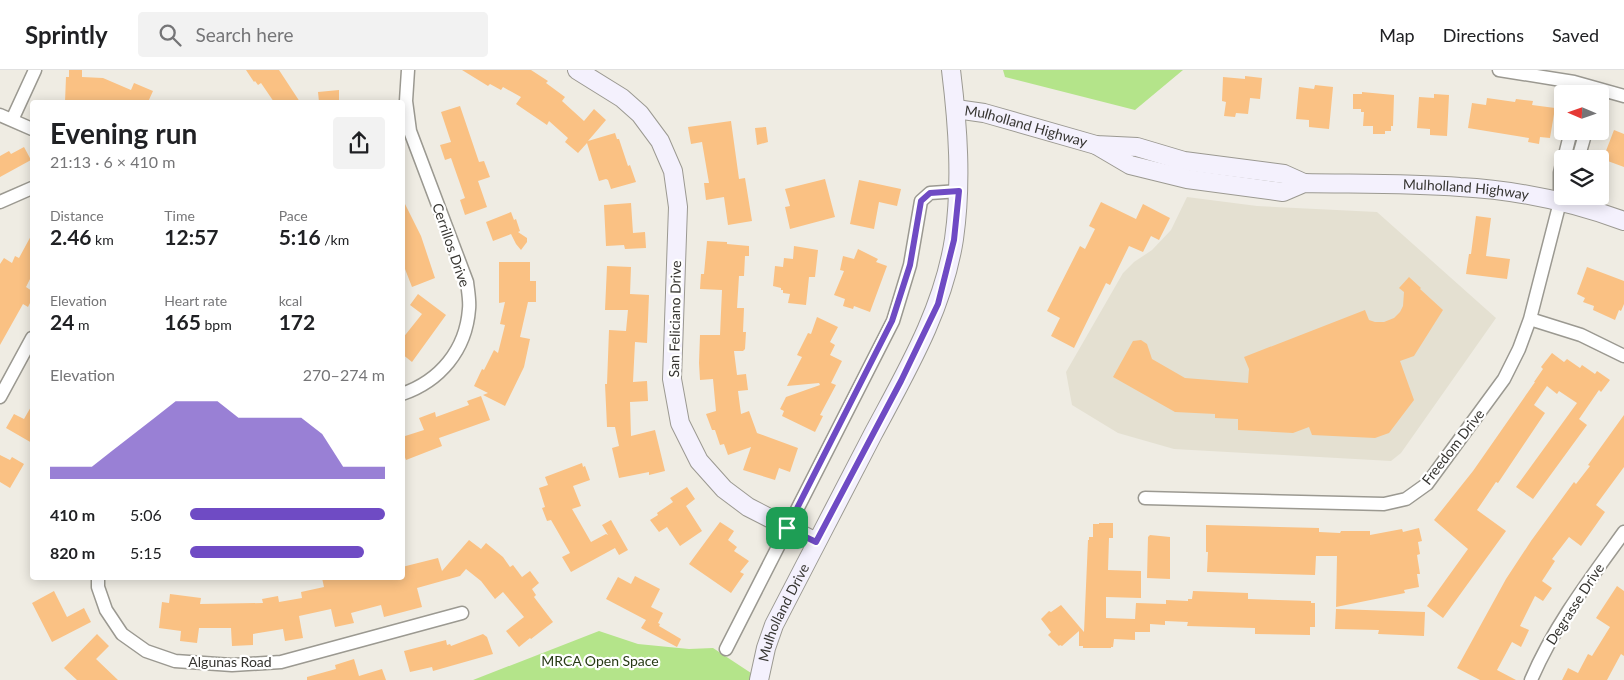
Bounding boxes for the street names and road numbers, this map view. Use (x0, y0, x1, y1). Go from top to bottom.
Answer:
street label: Mulholland Highway (963, 101, 1090, 150)
street label: Mulholland Highway (1403, 175, 1531, 203)
street label: Cerrillos Drive (429, 201, 474, 289)
street label: San Feliciano Drive (665, 260, 684, 378)
street label: Freedom Drive (1418, 406, 1487, 488)
street label: Mulholland Drive (754, 560, 812, 663)
street label: Degrasse Drive (1542, 560, 1607, 648)
street label: Algunas Road (188, 653, 272, 670)

